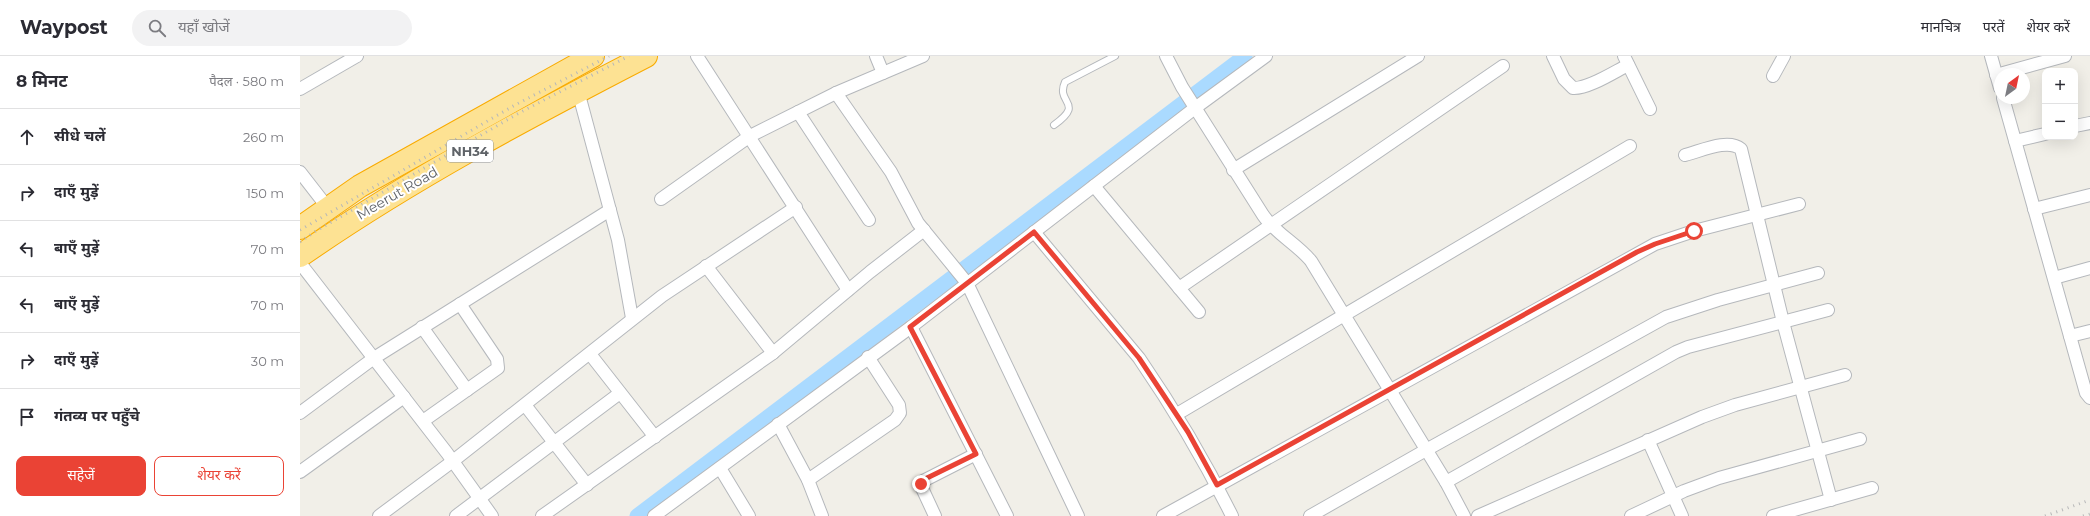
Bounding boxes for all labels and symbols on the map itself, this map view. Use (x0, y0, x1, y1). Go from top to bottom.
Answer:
north arrow (1994, 68, 2030, 104)
road number: NH34 (447, 140, 493, 162)
street label: Meerut Road (353, 162, 441, 224)
route start (1685, 222, 1703, 240)
route end (912, 475, 930, 493)

